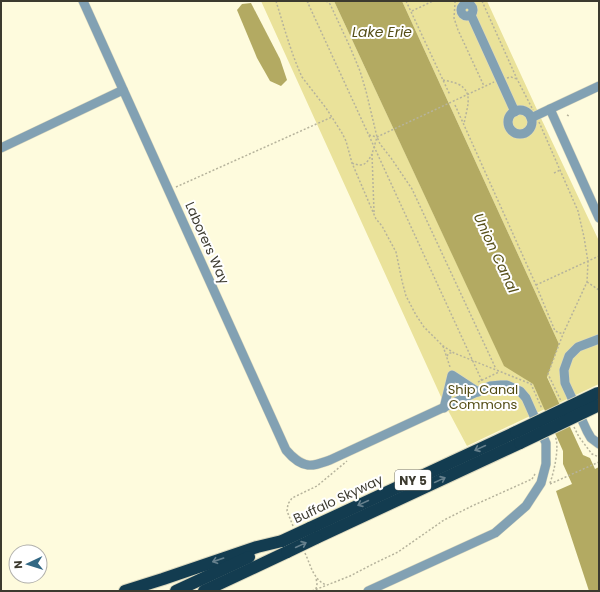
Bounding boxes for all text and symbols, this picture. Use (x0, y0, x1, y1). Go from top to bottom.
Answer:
water label: Lake Erie (352, 22, 412, 42)
street label: Laborers Way (180, 199, 234, 288)
water label: Union Canal (469, 210, 523, 297)
park label: Ship Canal Commons (448, 380, 518, 414)
one-way arrow (475, 445, 487, 452)
street label: Buffalo Skyway (290, 470, 387, 528)
road number: NY 5 (395, 470, 431, 490)
one-way arrow (434, 476, 446, 483)
one-way arrow (357, 500, 369, 507)
one-way arrow (295, 541, 307, 548)
north arrow (8, 544, 48, 584)
one-way arrow (212, 557, 225, 564)
text: N (10, 560, 26, 569)

